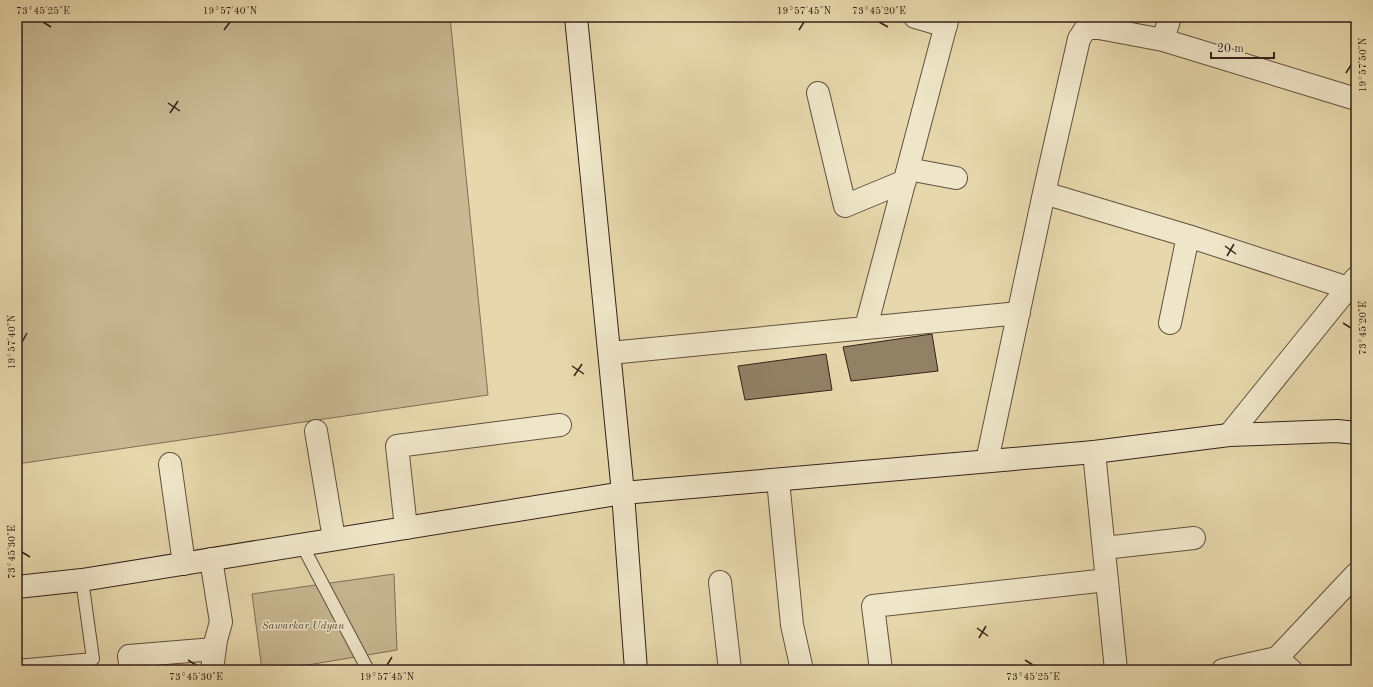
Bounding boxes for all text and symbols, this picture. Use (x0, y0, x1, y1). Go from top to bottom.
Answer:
text: 73°45'25"E (16, 6, 70, 16)
text: 19°57'40"N (203, 6, 258, 16)
text: 19°57'45"N (777, 6, 832, 16)
text: 73°45'20"E (852, 6, 906, 16)
scale bar (1211, 34, 1274, 60)
text: 19°57'50"N (1358, 37, 1368, 92)
text: 20 m (1217, 43, 1244, 55)
text: 73°45'20"E (1358, 301, 1368, 355)
text: 19°57'40"N (7, 314, 17, 369)
text: 73°45'30"E (7, 525, 17, 579)
park label: Sawarkar Udyan (262, 621, 345, 632)
text: 73°45'30"E (169, 672, 223, 682)
text: 19°57'45"N (360, 672, 415, 682)
text: 73°45'25"E (1006, 672, 1060, 682)

